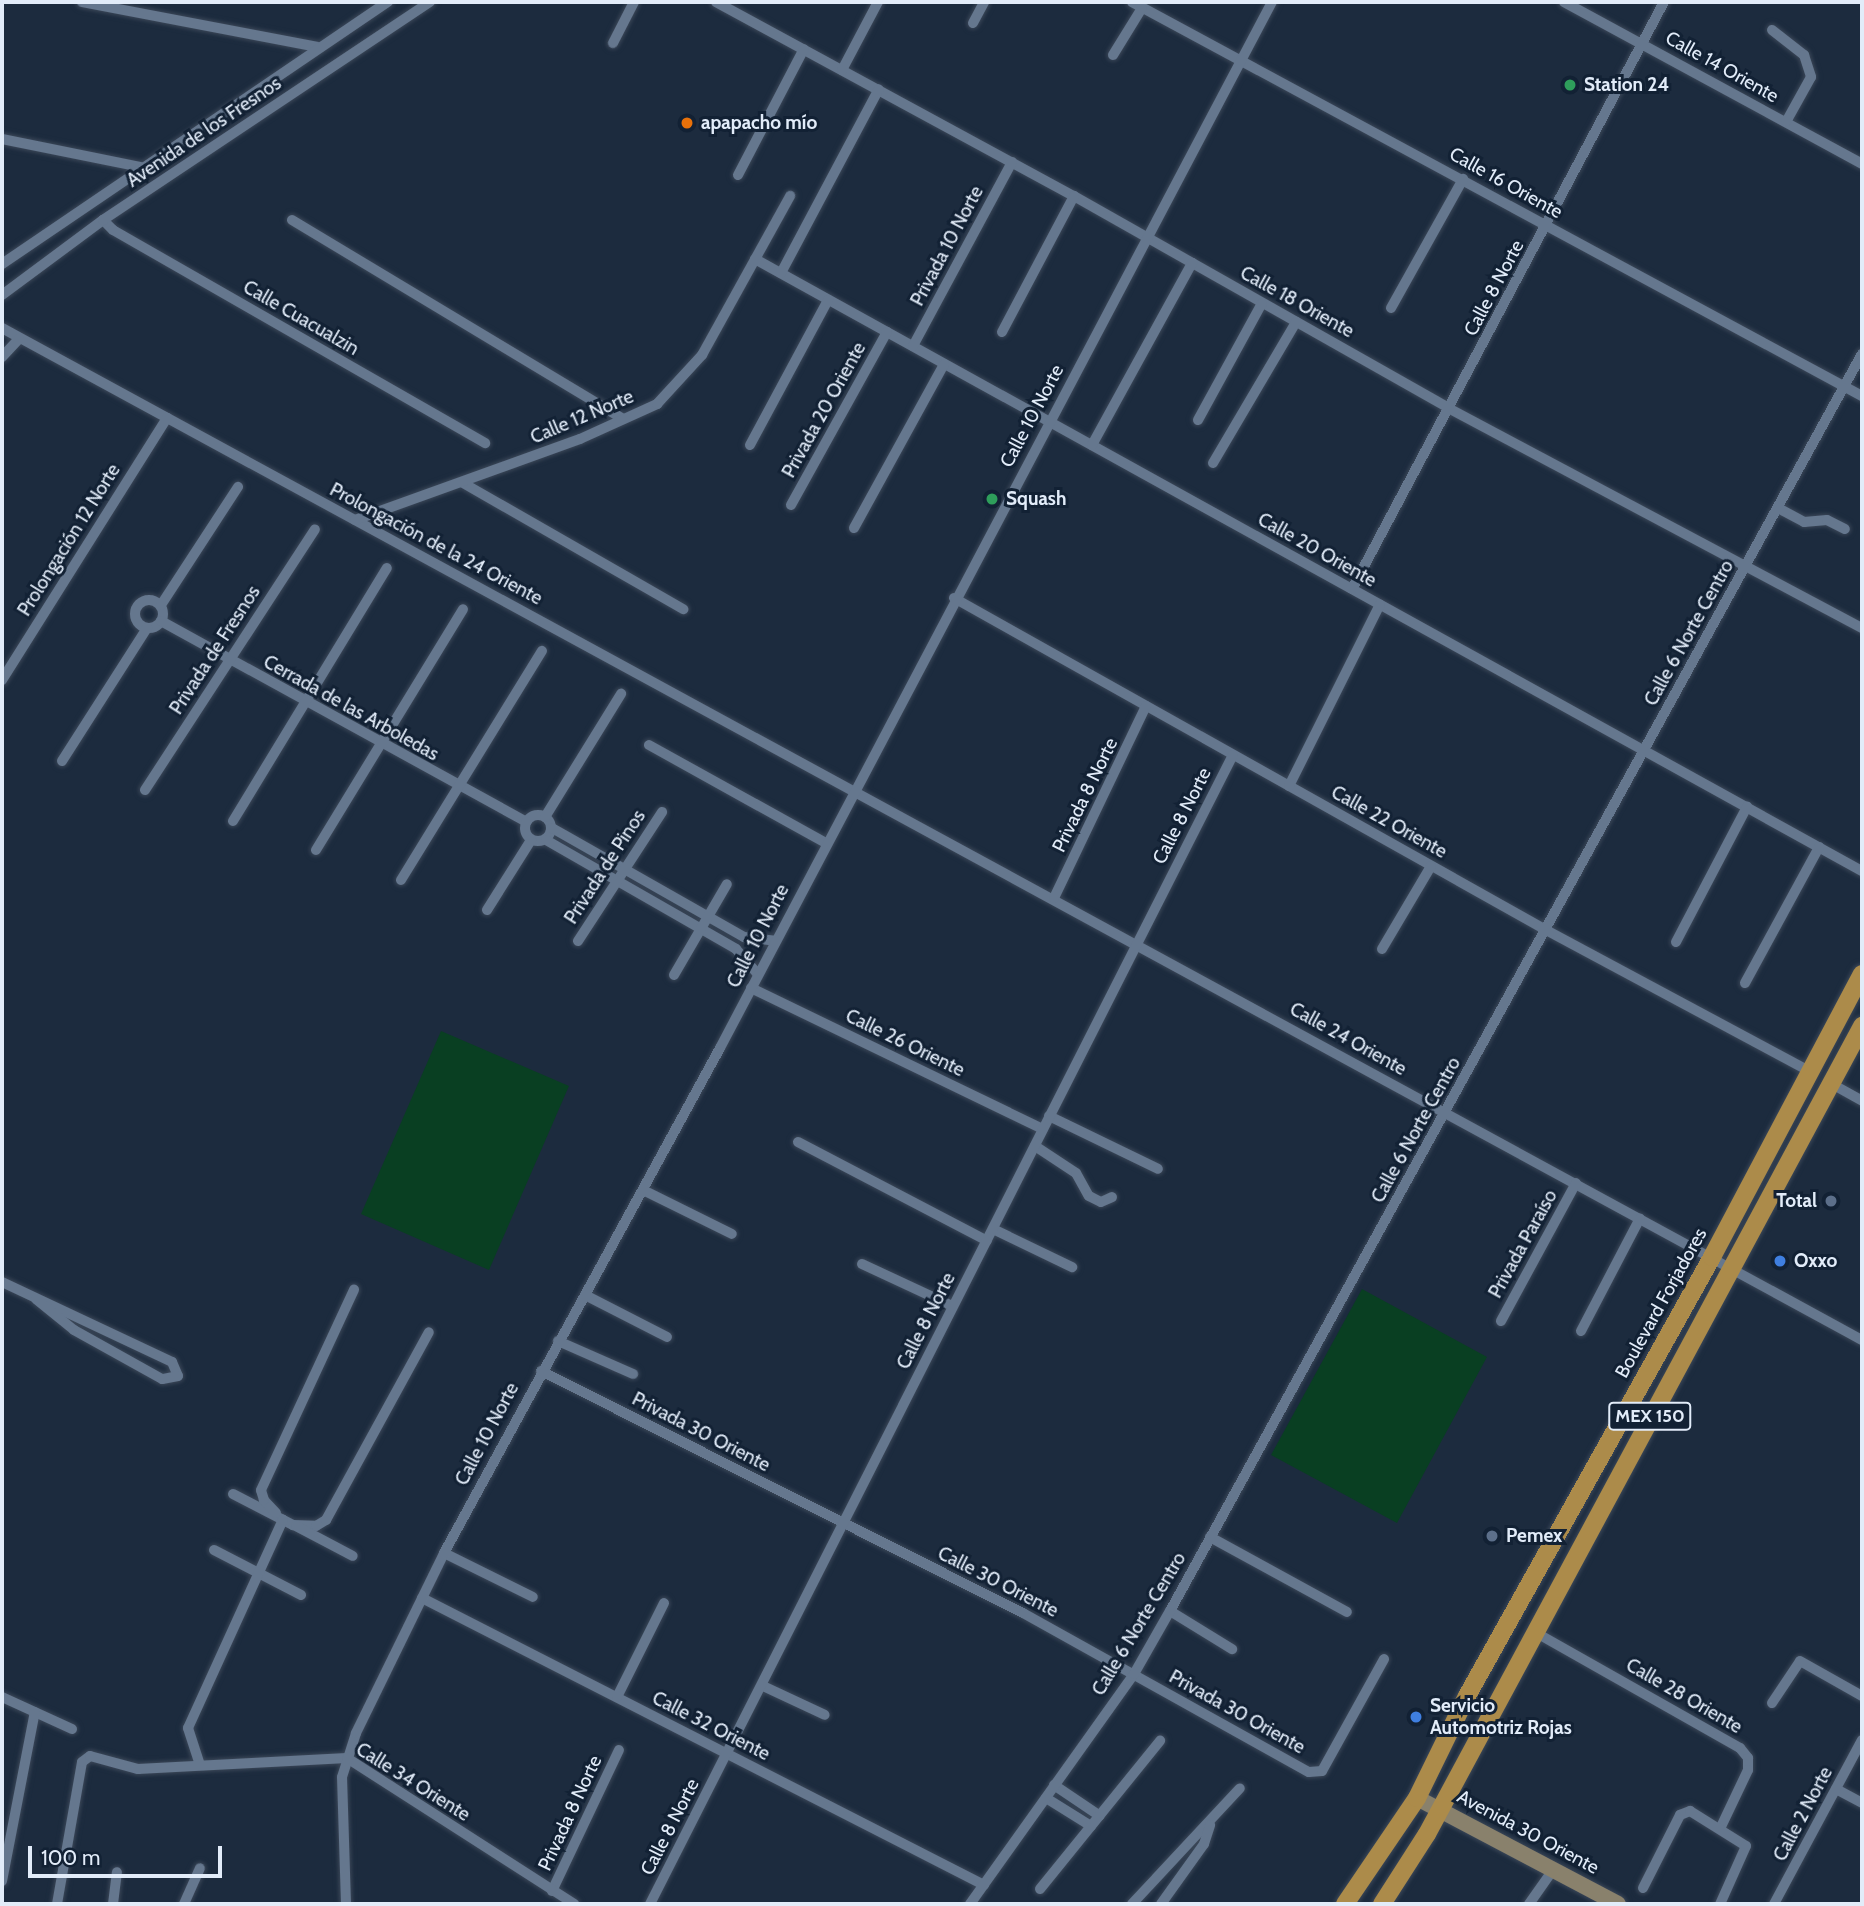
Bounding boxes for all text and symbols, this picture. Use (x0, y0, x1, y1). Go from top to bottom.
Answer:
street label: Calle 14 Oriente (1661, 27, 1783, 107)
street label: Avenida de los Fresnos (122, 72, 286, 192)
place label: Station 24 (1584, 74, 1669, 96)
marker: Station 24 (1562, 77, 1578, 93)
place label: apapacho mío (701, 112, 817, 134)
marker: apapacho mío (679, 115, 695, 131)
street label: Calle 16 Oriente (1445, 143, 1567, 223)
street label: Privada 10 Norte (906, 182, 988, 310)
street label: Calle 8 Norte (1459, 236, 1529, 340)
street label: Calle 18 Oriente (1236, 261, 1358, 343)
street label: Calle Cuacualzin (239, 276, 363, 360)
street label: Privada 20 Oriente (777, 338, 871, 482)
street label: Calle 10 Norte (995, 361, 1069, 471)
street label: Calle 12 Norte (527, 385, 637, 449)
street label: Prolongación 12 Norte (13, 460, 125, 620)
street label: Prolongación de la 24 Oriente (326, 478, 546, 610)
place label: Squash (1006, 488, 1066, 510)
marker: Squash (984, 491, 1000, 507)
street label: Calle 20 Oriente (1254, 508, 1380, 592)
street label: Calle 6 Norte Centro (1640, 556, 1738, 710)
street label: Privada de Fresnos (165, 581, 265, 719)
street label: Cerrada de las Arboledas (259, 650, 443, 766)
street label: Privada 8 Norte (1047, 734, 1123, 856)
street label: Calle 8 Norte (1148, 764, 1216, 868)
street label: Calle 22 Oriente (1327, 781, 1451, 863)
street label: Privada de Pinos (560, 806, 650, 928)
street label: Calle 10 Norte (722, 880, 794, 992)
street label: Calle 24 Oriente (1286, 998, 1410, 1080)
street label: Calle 26 Oriente (842, 1004, 968, 1082)
street label: Calle 6 Norte Centro (1367, 1053, 1465, 1207)
street label: Privada Paraíso (1484, 1186, 1562, 1302)
place label: Total (1776, 1190, 1817, 1212)
marker: Total (1823, 1193, 1839, 1209)
street label: Boulevard Forjadores (1610, 1224, 1712, 1382)
place label: Oxxo (1794, 1250, 1837, 1272)
marker: Oxxo (1772, 1253, 1788, 1269)
street label: Calle 8 Norte (892, 1269, 960, 1373)
street label: Calle 10 Norte (450, 1379, 524, 1489)
street label: Privada 30 Oriente (628, 1387, 774, 1477)
road number: MEX 150 (1608, 1401, 1692, 1430)
place label: Pemex (1506, 1525, 1562, 1547)
marker: Pemex (1484, 1528, 1500, 1544)
street label: Calle 30 Oriente (934, 1542, 1062, 1622)
street label: Calle 6 Norte Centro (1087, 1548, 1191, 1700)
street label: Calle 28 Oriente (1622, 1654, 1746, 1738)
street label: Privada 30 Oriente (1165, 1665, 1309, 1759)
street label: Calle 32 Oriente (648, 1687, 774, 1765)
place label: Servicio Automotriz Rojas (1430, 1695, 1572, 1739)
marker: Servicio Automotriz Rojas (1408, 1709, 1424, 1725)
street label: Calle 34 Oriente (352, 1738, 474, 1826)
street label: Privada 8 Norte (533, 1752, 607, 1874)
street label: Calle 2 Norte (1769, 1763, 1837, 1865)
street label: Calle 8 Norte (636, 1775, 704, 1879)
street label: Avenida 30 Oriente (1453, 1785, 1603, 1879)
scale bar (32, 1832, 226, 1876)
text: 100 m (41, 1845, 100, 1870)

